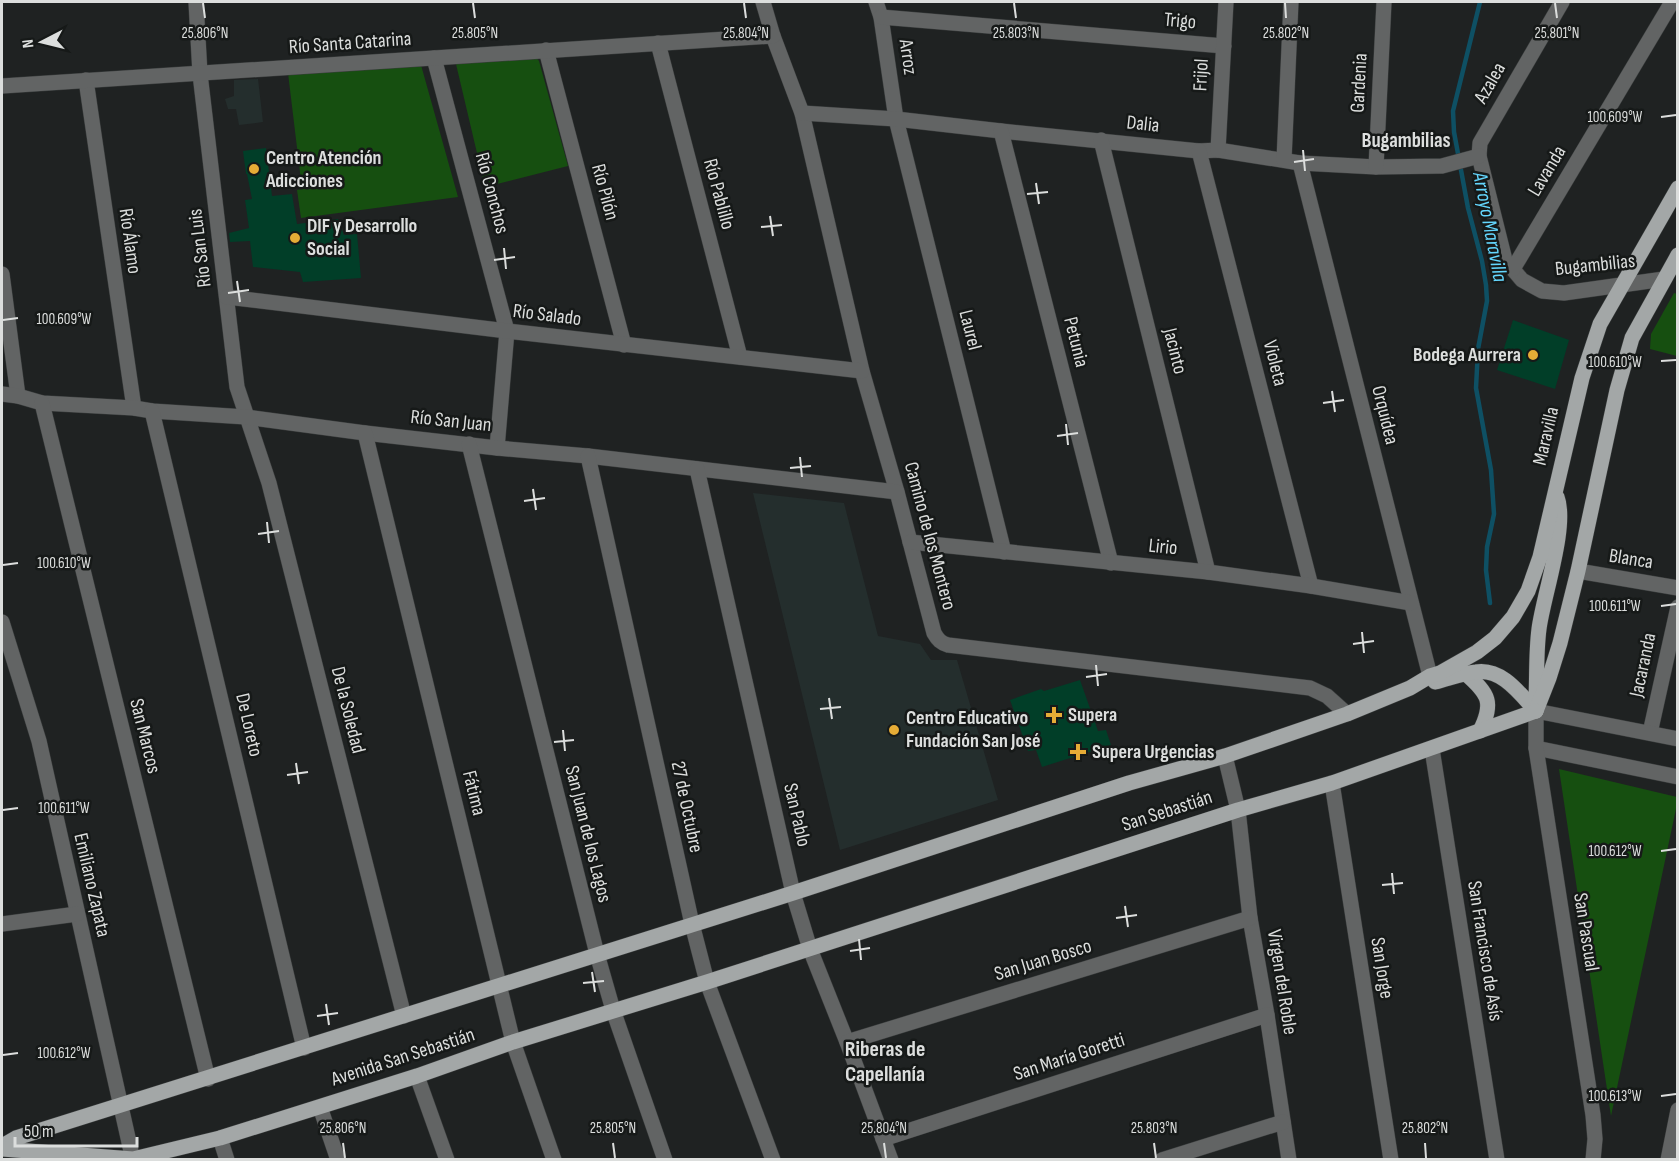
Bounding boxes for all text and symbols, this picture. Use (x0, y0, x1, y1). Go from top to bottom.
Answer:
street label: Trigo (1163, 8, 1197, 34)
north arrow (12, 12, 72, 72)
text: 25.806°N (182, 24, 228, 43)
text: 25.805°N (452, 24, 498, 43)
text: 25.804°N (723, 24, 769, 43)
text: 25.803°N (993, 24, 1039, 43)
text: 25.802°N (1263, 24, 1309, 43)
text: 25.801°N (1535, 24, 1579, 43)
street label: Río Santa Catarina (288, 27, 412, 59)
street label: Arroz (894, 37, 922, 76)
text: N (19, 38, 39, 49)
street label: Gardenia (1345, 53, 1373, 113)
street label: Frijol (1188, 58, 1214, 92)
street label: Azalea (1468, 58, 1511, 109)
text: 100.609°W (1588, 108, 1643, 127)
street label: Dalia (1125, 110, 1161, 138)
district label: Bugambilias (1361, 128, 1451, 153)
street label: Lavanda (1523, 141, 1571, 201)
place label: Centro Atención Adicciones (265, 146, 382, 193)
street label: Río Conchos (470, 150, 514, 236)
street label: Río Pablillo (698, 156, 740, 232)
street label: Río Pilón (586, 161, 624, 223)
marker: Centro Atención Adicciones (247, 162, 261, 176)
water label: Arroyo Maravilla (1467, 169, 1513, 285)
street label: Río Álamo (114, 207, 146, 275)
street label: Río San Luis (183, 207, 217, 289)
place label: DIF y Desarrollo Social (307, 214, 417, 261)
marker: DIF y Desarrollo Social (288, 231, 302, 245)
street label: Bugambilias (1554, 249, 1636, 281)
street label: Río Salado (511, 299, 583, 331)
street label: Laurel (953, 307, 987, 353)
text: 100.609°W (37, 310, 92, 329)
street label: Petunia (1058, 314, 1094, 370)
street label: Jacinto (1157, 325, 1192, 376)
street label: Violeta (1258, 338, 1292, 388)
place label: Bodega Aurrera (1413, 343, 1521, 367)
marker: Bodega Aurrera (1526, 348, 1540, 362)
text: 100.610°W (1588, 353, 1642, 372)
street label: Orquídea (1366, 383, 1404, 447)
street label: Maravilla (1528, 404, 1564, 468)
street label: Río San Juan (409, 405, 493, 437)
street label: Camino de los Montero (899, 459, 961, 613)
street label: Lirio (1147, 534, 1179, 560)
street label: Blanca (1607, 544, 1655, 574)
text: 100.610°W (37, 554, 91, 573)
text: 100.611°W (1589, 597, 1641, 616)
street label: Jacaranda (1624, 631, 1661, 700)
street label: De la Soledad (326, 664, 370, 756)
street label: De Loreto (230, 691, 268, 759)
street label: San Marcos (124, 696, 166, 776)
place label: Supera (1068, 703, 1117, 727)
place label: Centro Educativo Fundación San José (906, 706, 1041, 753)
marker: Supera (1045, 706, 1063, 724)
marker: Centro Educativo Fundación San José (887, 723, 901, 737)
place label: Supera Urgencias (1092, 740, 1215, 764)
marker: Supera Urgencias (1069, 743, 1087, 761)
street label: 27 de Octubre (666, 759, 708, 855)
street label: San Juan de los Lagos (559, 763, 617, 905)
street label: Fátima (457, 768, 491, 818)
street label: San Pablo (778, 781, 816, 849)
street label: San Sebastián (1119, 785, 1215, 837)
text: 100.611°W (38, 799, 90, 818)
street label: Emiliano Zapata (68, 831, 116, 939)
text: 100.612°W (1588, 842, 1642, 861)
street label: San Francisco de Asís (1462, 879, 1508, 1023)
street label: San Pascual (1568, 891, 1604, 973)
street label: Virgen del Roble (1262, 928, 1302, 1036)
street label: San Juan Bosco (991, 934, 1095, 986)
street label: San Jorge (1365, 936, 1399, 1000)
street label: Avenida San Sebastián (327, 1023, 478, 1092)
street label: San María Goretti (1010, 1028, 1128, 1086)
district label: Riberas de Capellanía (845, 1036, 925, 1088)
text: 100.612°W (37, 1044, 91, 1063)
text: 100.613°W (1589, 1087, 1642, 1106)
scale bar (15, 1110, 136, 1148)
text: 25.806°N (320, 1119, 366, 1138)
text: 25.805°N (590, 1119, 636, 1138)
text: 25.804°N (861, 1119, 907, 1138)
text: 25.803°N (1131, 1119, 1177, 1138)
text: 25.802°N (1402, 1119, 1448, 1138)
text: 50 m (24, 1121, 54, 1142)

